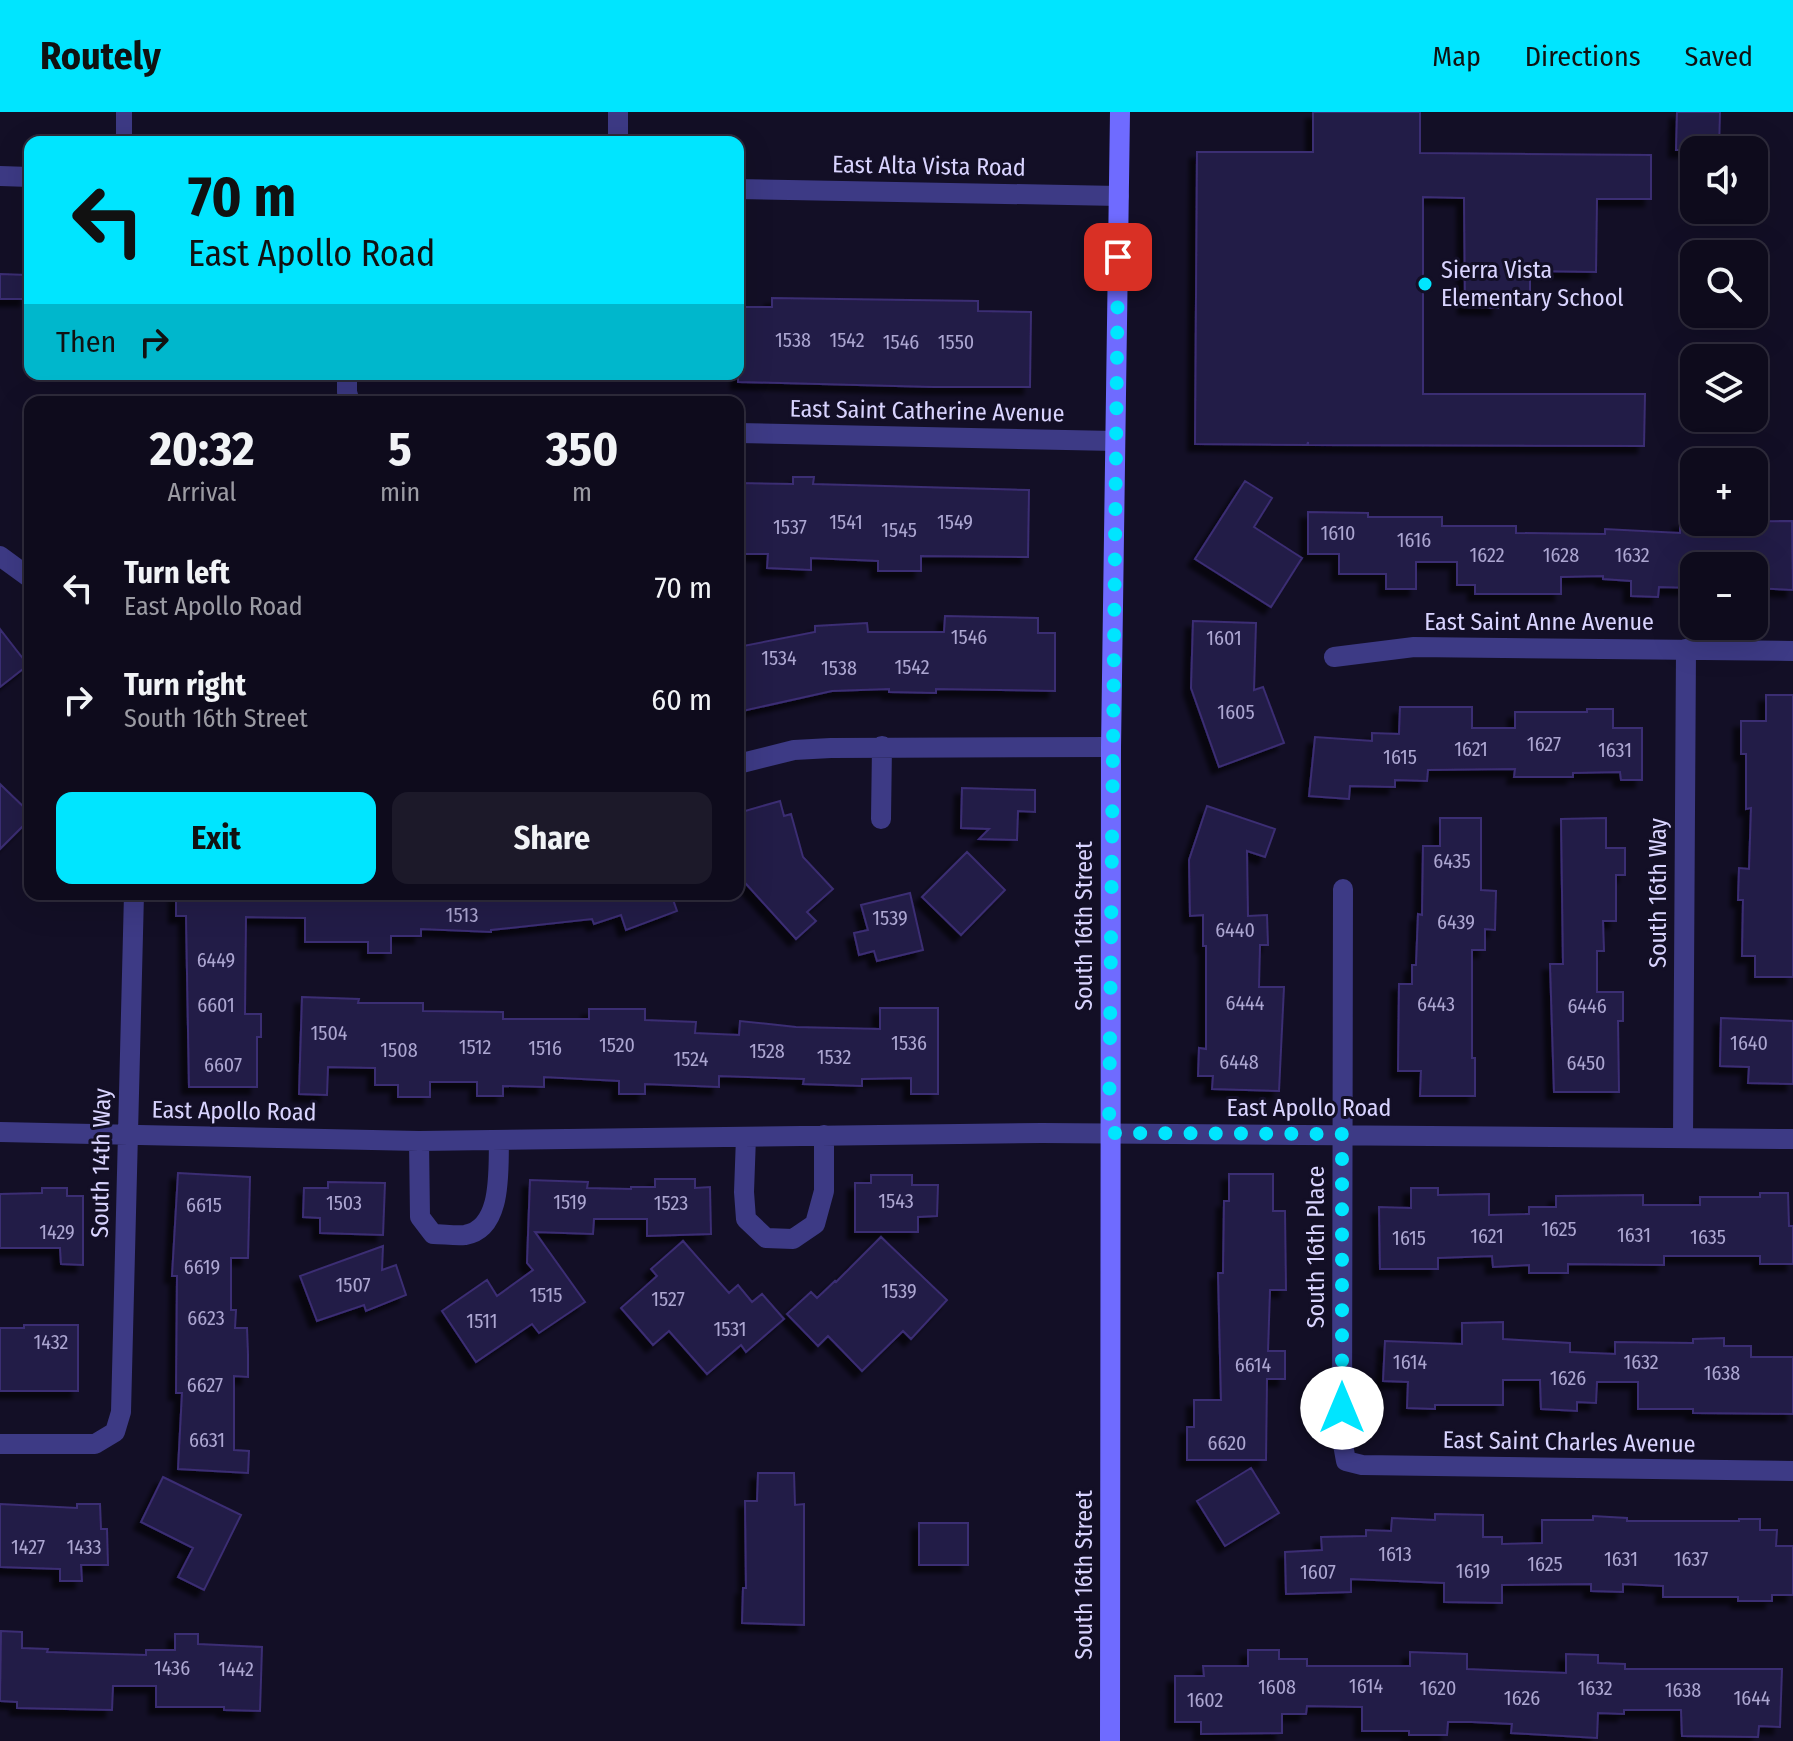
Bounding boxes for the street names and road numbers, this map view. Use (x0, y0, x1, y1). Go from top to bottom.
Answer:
street label: East Alta Vista Road (832, 150, 1026, 182)
street label: East Saint Catherine Avenue (789, 395, 1065, 427)
street label: East Saint Anne Avenue (1424, 608, 1654, 636)
street label: South 16th Way (1644, 818, 1672, 968)
street label: South 16th Street (1070, 841, 1098, 1011)
street label: South 14th Way (86, 1088, 116, 1238)
street label: East Apollo Road (1227, 1094, 1391, 1122)
street label: East Apollo Road (151, 1096, 317, 1126)
street label: South 16th Place (1302, 1166, 1330, 1328)
street label: East Saint Charles Avenue (1442, 1426, 1696, 1458)
street label: South 16th Street (1070, 1490, 1098, 1660)

